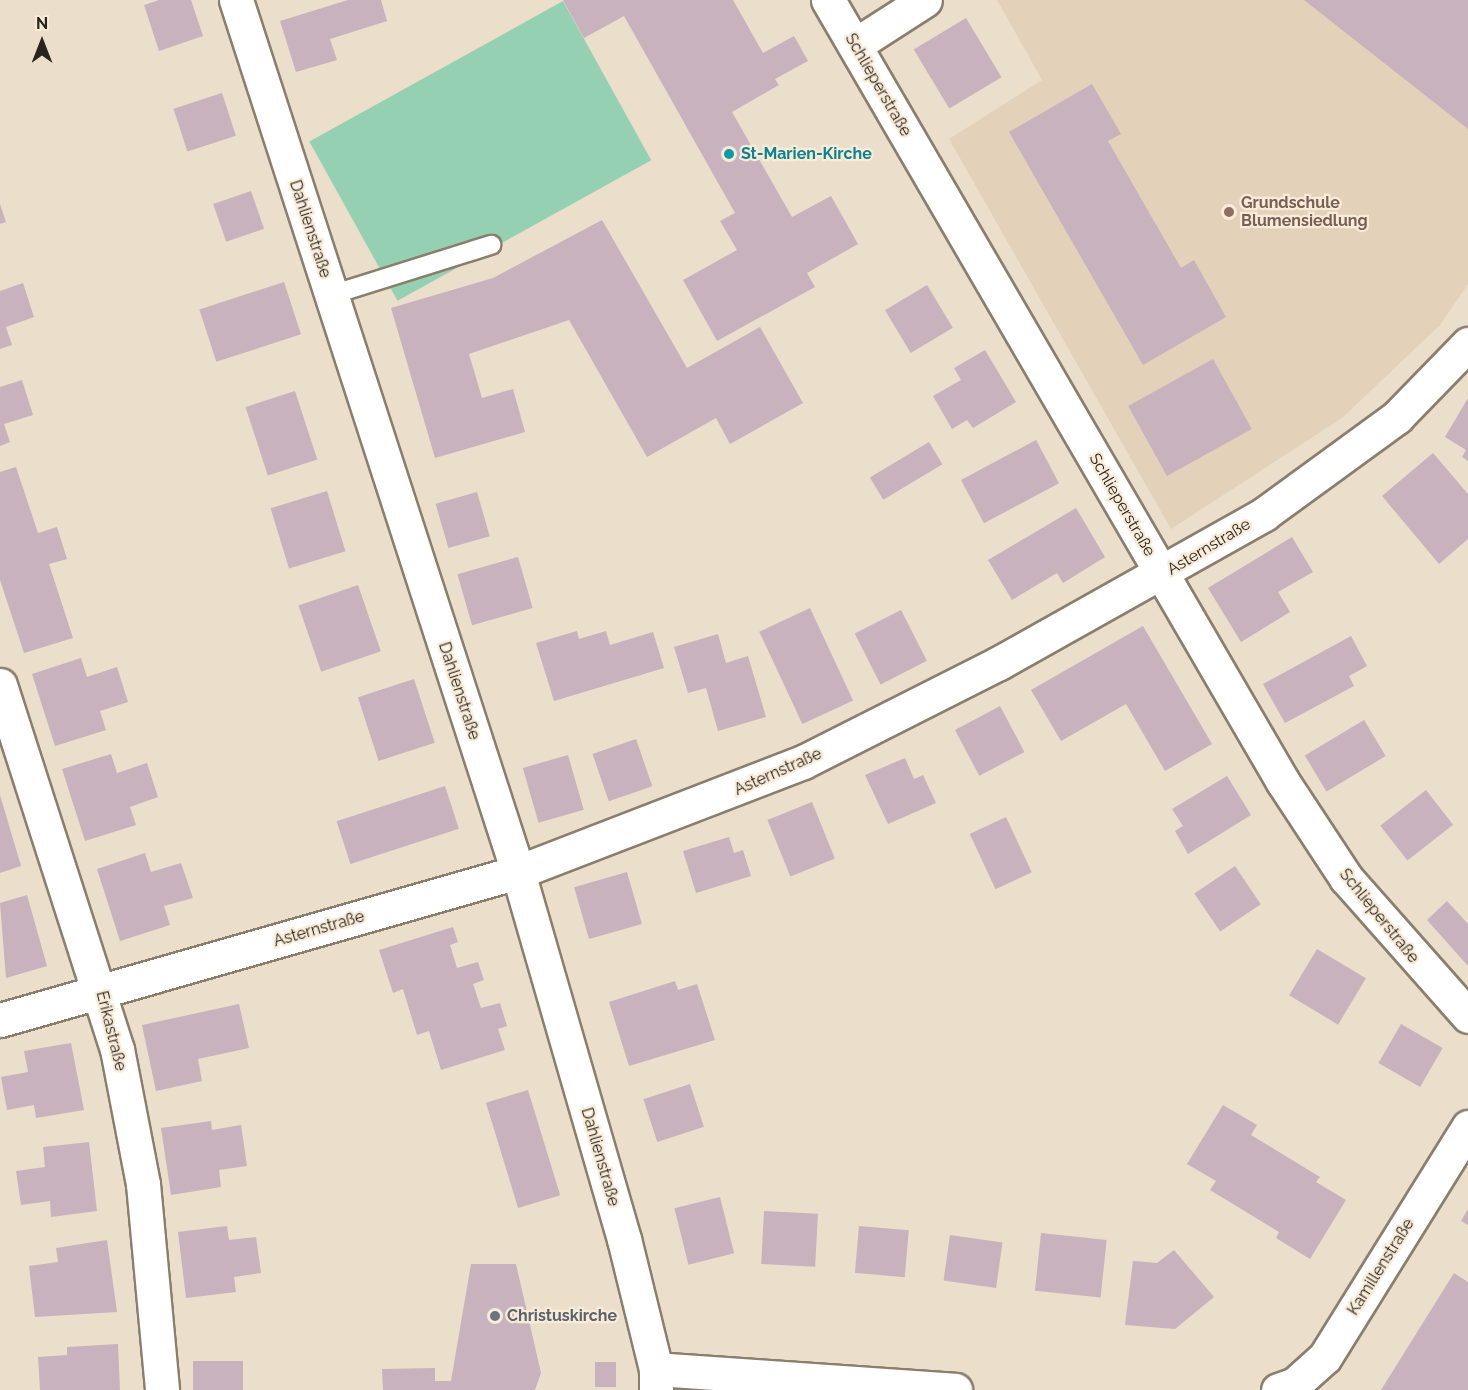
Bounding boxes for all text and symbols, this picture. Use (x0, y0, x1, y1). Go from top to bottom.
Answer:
north arrow (12, 12, 72, 72)
text: N (36, 14, 48, 33)
street label: Schlieperstraße (841, 30, 915, 140)
place label: St-Marien-Kirche (741, 144, 872, 164)
marker: St-Marien-Kirche (722, 147, 736, 161)
street label: Dahlienstraße (285, 178, 335, 280)
place label: Grundschule Blumensiedlung (1241, 193, 1368, 231)
marker: Grundschule Blumensiedlung (1222, 205, 1236, 219)
street label: Schlieperstraße (1085, 450, 1159, 560)
street label: Asternstraße (1164, 515, 1254, 579)
street label: Dahlienstraße (434, 640, 484, 742)
street label: Asternstraße (731, 744, 825, 800)
street label: Schlieperstraße (1335, 865, 1423, 967)
street label: Asternstraße (271, 907, 367, 951)
street label: Erikastraße (92, 989, 130, 1073)
street label: Dahlienstraße (577, 1106, 623, 1208)
street label: Kamillenstraße (1344, 1215, 1418, 1319)
place label: Christuskirche (507, 1306, 617, 1326)
marker: Christuskirche (488, 1309, 502, 1323)

